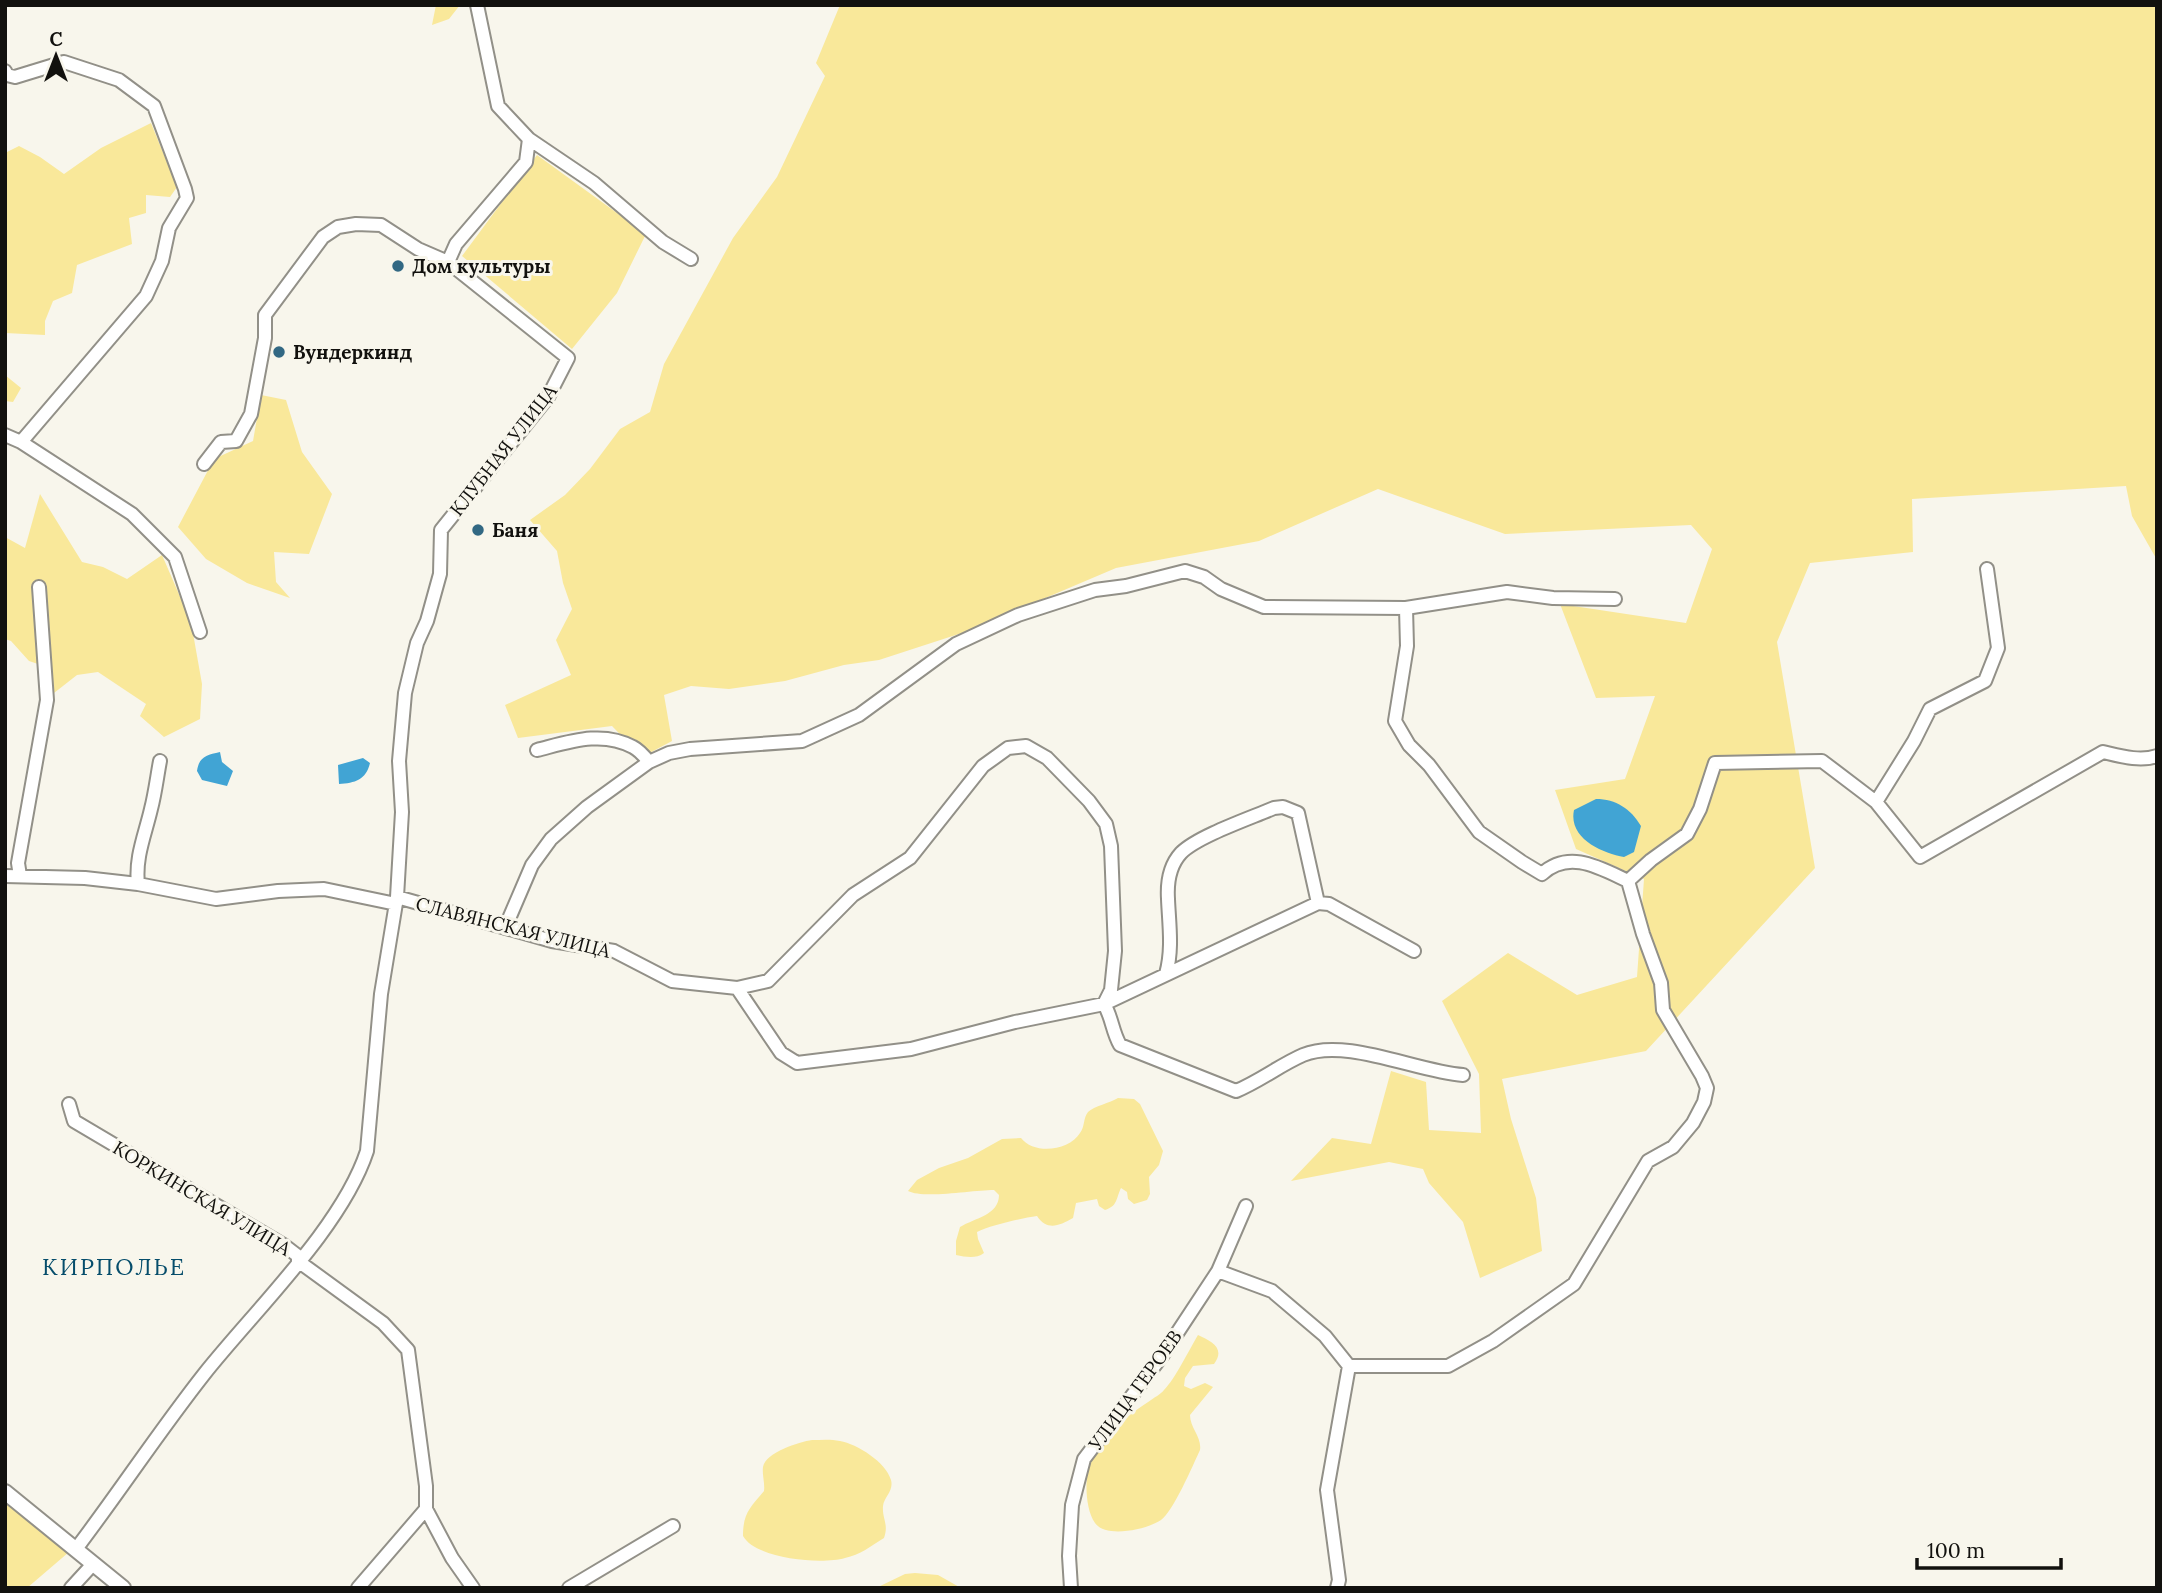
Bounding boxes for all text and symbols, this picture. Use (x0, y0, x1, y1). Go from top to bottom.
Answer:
north arrow (21, 21, 91, 91)
text: С (49, 27, 63, 51)
place label: Дом культуры (412, 254, 551, 278)
marker: Дом культуры (390, 258, 406, 274)
place label: Вундеркинд (293, 340, 412, 364)
marker: Вундеркинд (271, 344, 287, 360)
street label: КЛУБНАЯ УЛИЦА (444, 379, 562, 521)
place label: Баня (492, 518, 538, 542)
marker: Баня (470, 522, 486, 538)
street label: СЛАВЯНСКАЯ УЛИЦА (413, 891, 614, 963)
street label: КОРКИНСКАЯ УЛИЦА (109, 1135, 296, 1261)
district label: КИРПОЛЬЕ (42, 1252, 186, 1281)
street label: УЛИЦА ГЕРОЕВ (1083, 1325, 1187, 1456)
scale bar (1917, 1526, 2060, 1570)
text: 100 m (1927, 1537, 1985, 1564)

